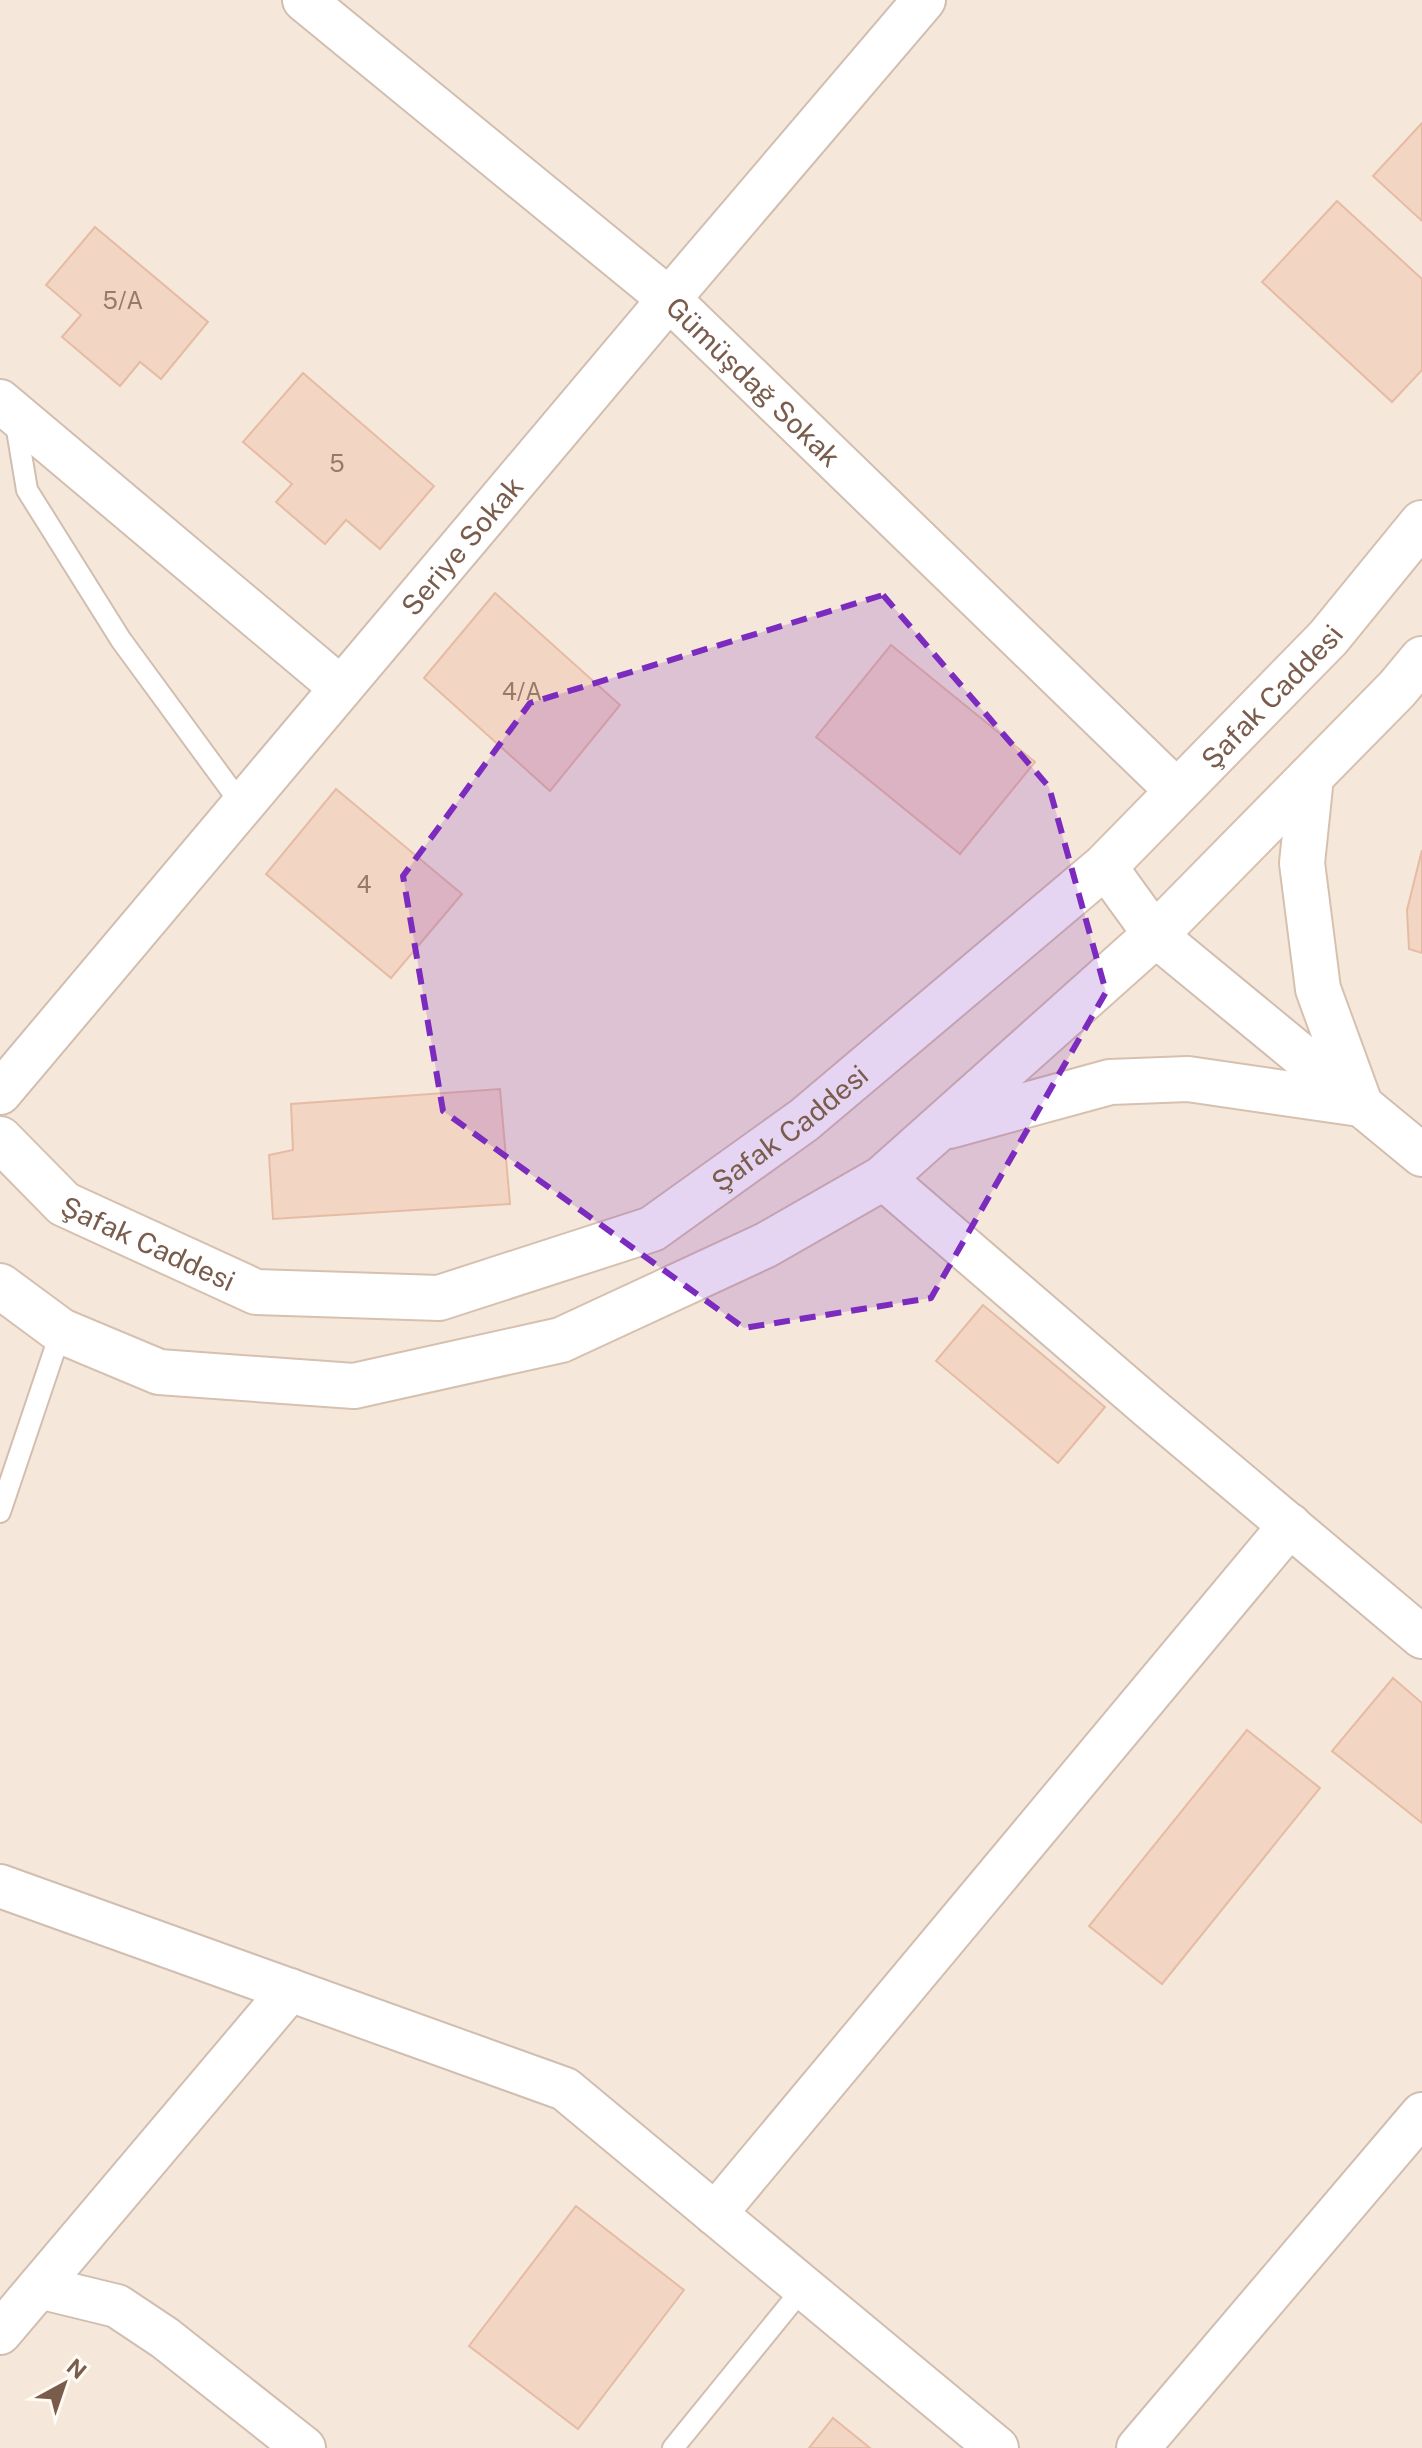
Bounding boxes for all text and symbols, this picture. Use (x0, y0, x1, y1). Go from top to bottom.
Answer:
house number: 5/A (103, 286, 143, 314)
street label: Gümüşdağ Sokak (660, 290, 848, 473)
house number: 5 (329, 449, 345, 477)
street label: Seriye Sokak (394, 469, 529, 621)
street label: Şafak Caddesi (1194, 618, 1349, 775)
house number: 4/A (502, 677, 542, 705)
house number: 4 (356, 870, 372, 898)
street label: Şafak Caddesi (705, 1057, 874, 1198)
street label: Şafak Caddesi (56, 1189, 241, 1297)
north arrow (24, 2344, 104, 2424)
text: N (62, 2353, 92, 2384)

